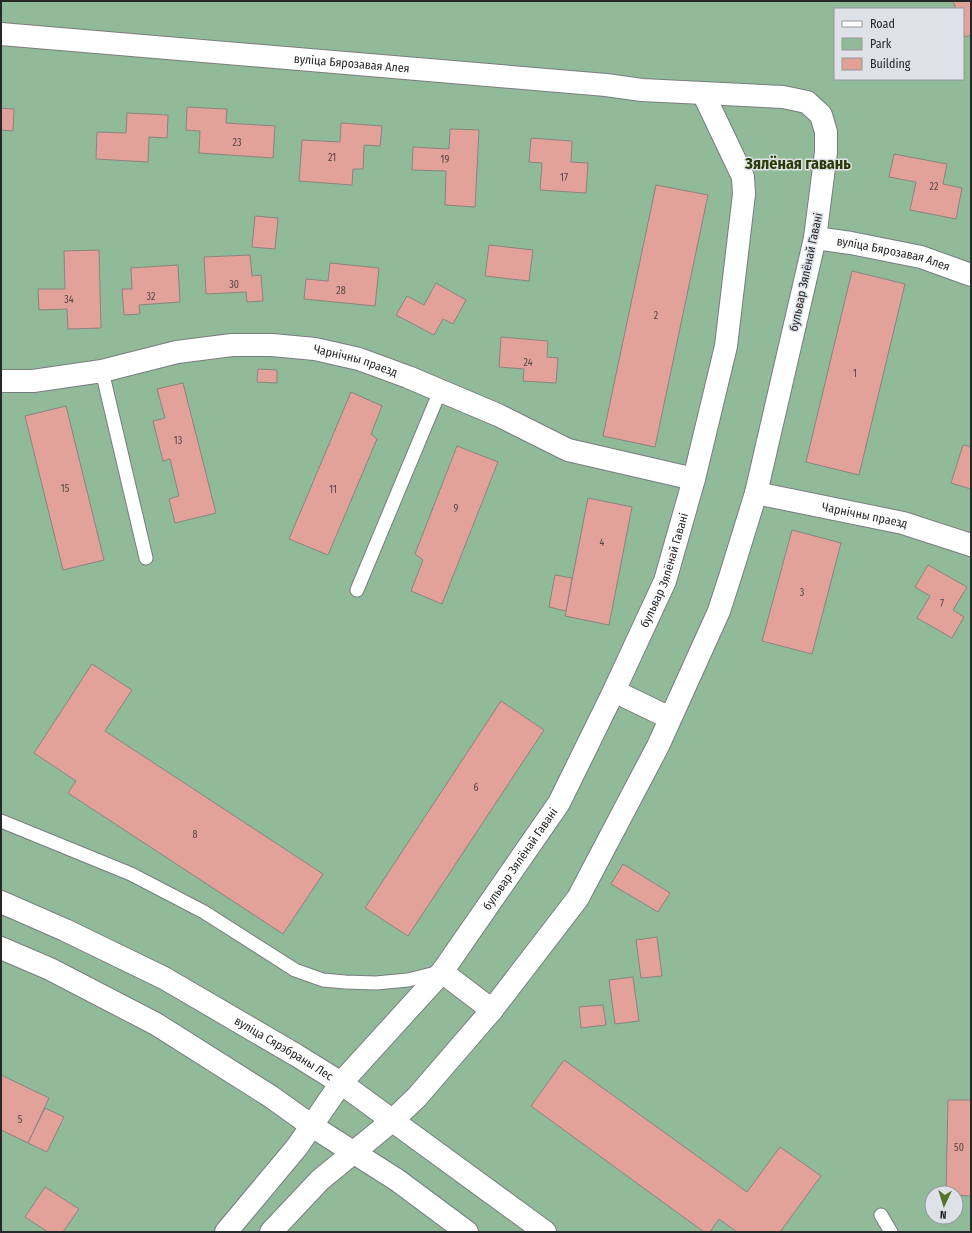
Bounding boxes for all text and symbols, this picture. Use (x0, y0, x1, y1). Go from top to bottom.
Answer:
legend (834, 8, 964, 80)
text: Road (870, 17, 895, 31)
text: Park (870, 37, 892, 51)
street label: вуліца Бярозавая Алея (293, 52, 410, 75)
text: Building (870, 57, 911, 71)
house number: 23 (233, 137, 242, 149)
house number: 21 (328, 152, 336, 164)
house number: 19 (441, 154, 450, 166)
district label: Зялёная гавань (744, 154, 851, 173)
house number: 17 (560, 172, 568, 184)
house number: 22 (930, 181, 939, 193)
street label: бульвар Зялёнай Гавані (787, 211, 825, 333)
street label: вуліца Бярозавая Алея (836, 234, 952, 274)
house number: 30 (229, 279, 239, 291)
house number: 28 (336, 285, 346, 297)
house number: 32 (147, 291, 156, 303)
house number: 34 (64, 294, 74, 306)
house number: 2 (654, 310, 659, 322)
street label: Чарнічны праезд (312, 342, 400, 380)
house number: 24 (523, 357, 533, 369)
house number: 1 (853, 368, 857, 380)
house number: 13 (174, 435, 183, 447)
house number: 15 (61, 483, 70, 495)
house number: 11 (329, 484, 337, 496)
street label: Чарнічны праезд (821, 500, 909, 531)
house number: 9 (454, 503, 459, 515)
street label: бульвар Зялёнай Гавані (637, 511, 691, 630)
house number: 4 (600, 537, 605, 549)
house number: 3 (800, 587, 805, 599)
house number: 7 (940, 598, 944, 610)
house number: 6 (474, 782, 479, 794)
street label: бульвар Зялёнай Гавані (480, 805, 560, 913)
house number: 8 (193, 829, 198, 841)
street label: вуліца Сярэбраны Лес (232, 1014, 336, 1083)
house number: 5 (18, 1114, 23, 1126)
house number: 50 (954, 1142, 964, 1154)
north arrow (924, 1185, 964, 1225)
text: N (940, 1208, 947, 1221)

